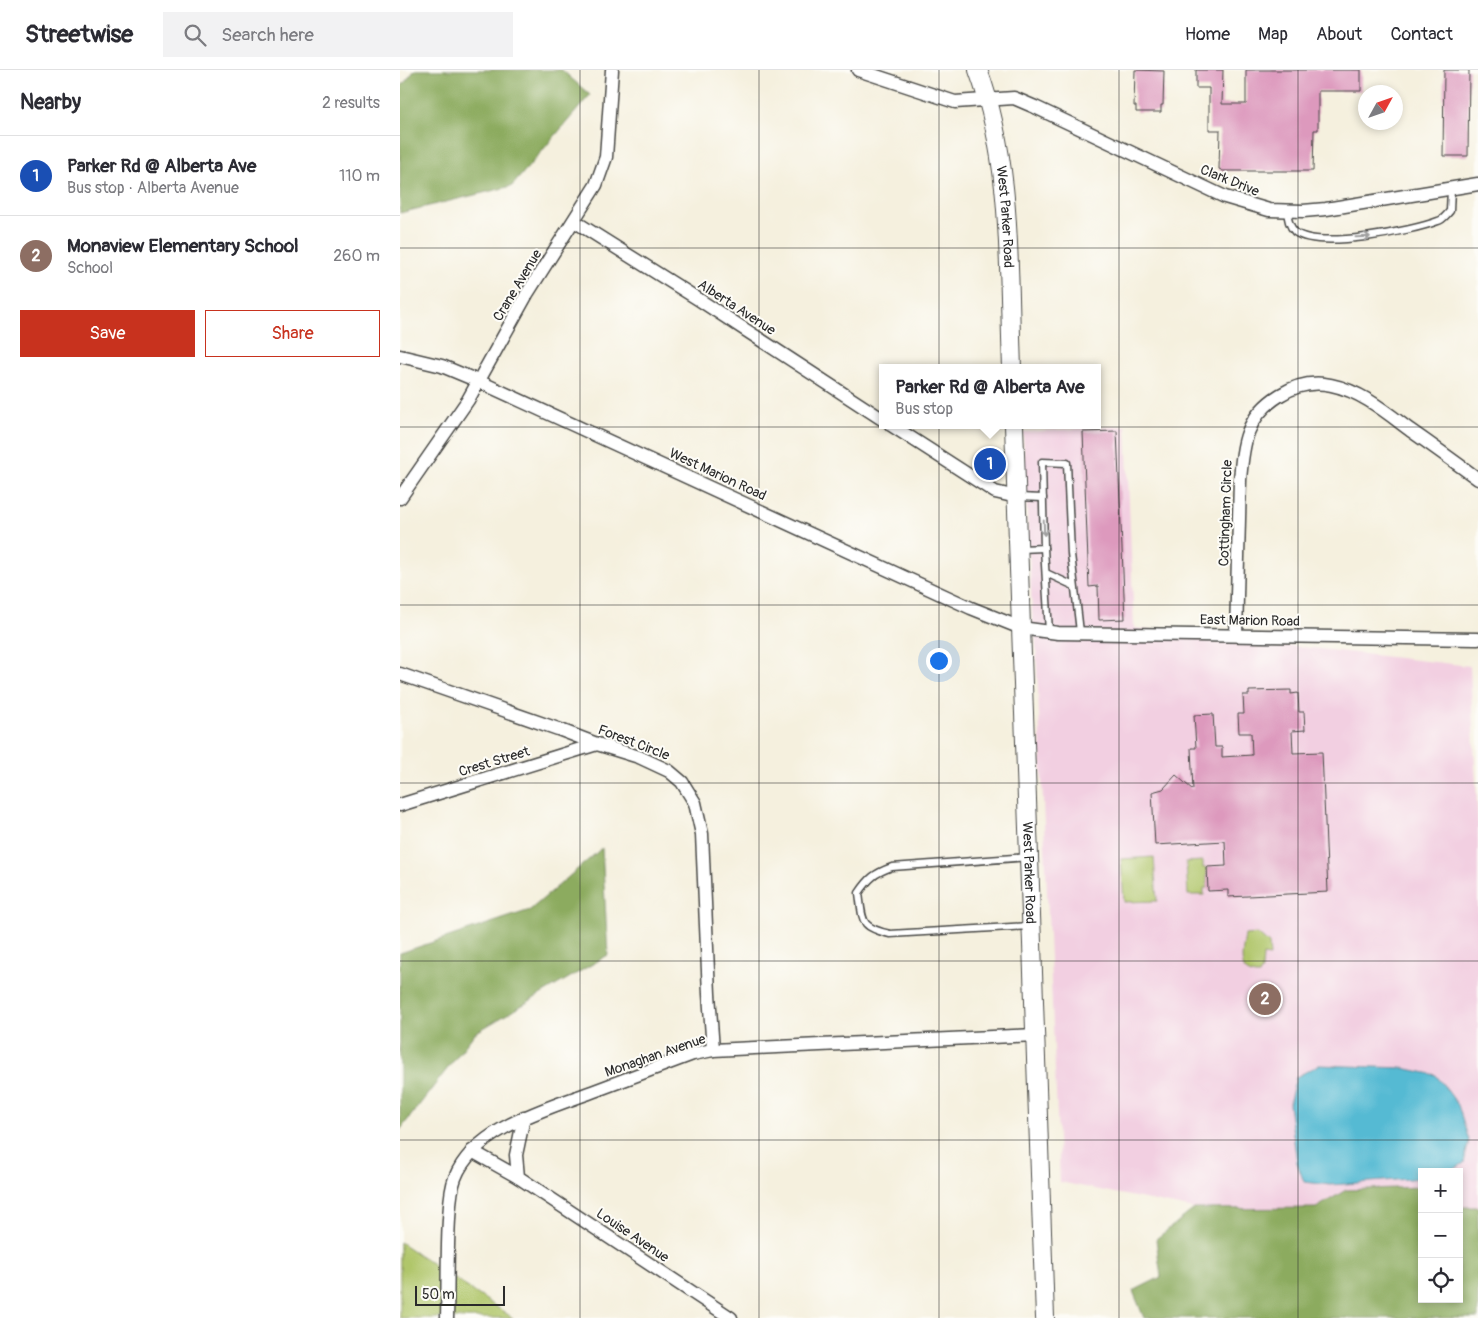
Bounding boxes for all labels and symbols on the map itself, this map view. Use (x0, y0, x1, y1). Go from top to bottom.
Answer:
north arrow (1358, 85, 1403, 130)
street label: Clark Drive (1198, 161, 1262, 200)
street label: West Parker Road (992, 165, 1017, 268)
one-way arrow (1355, 232, 1371, 242)
street label: Crane Avenue (489, 246, 546, 324)
street label: Alberta Avenue (695, 276, 779, 339)
street label: West Marion Road (667, 445, 769, 504)
pin: 1 (974, 445, 1006, 483)
street label: Cottingham Circle (1215, 459, 1236, 567)
one-way arrow (1039, 520, 1048, 536)
street label: East Marion Road (1200, 611, 1300, 630)
your location (926, 648, 952, 674)
street label: Forest Circle (596, 721, 672, 764)
street label: Crest Street (457, 743, 532, 780)
street label: West Parker Road (1019, 821, 1039, 924)
pin: 2 (1249, 980, 1281, 1018)
street label: Monaghan Avenue (602, 1030, 708, 1081)
street label: Louise Avenue (593, 1205, 672, 1266)
scale bar (415, 1283, 505, 1306)

